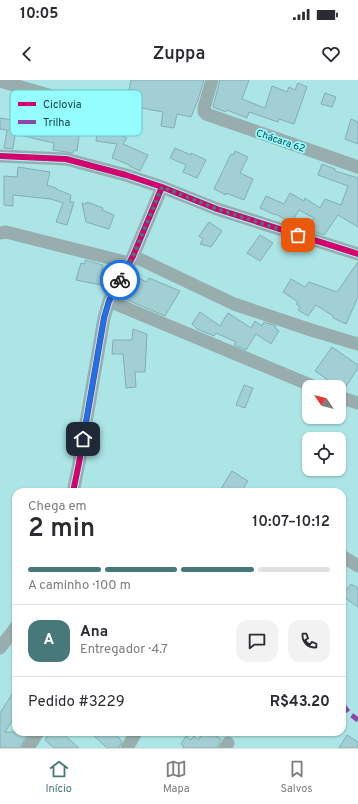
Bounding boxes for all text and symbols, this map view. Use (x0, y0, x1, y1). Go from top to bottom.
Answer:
text: 10:05 (20, 5, 59, 24)
icon: back (16, 43, 38, 65)
text: Zuppa (153, 43, 205, 66)
icon: heart (320, 43, 342, 65)
legend (10, 90, 142, 136)
text: Ciclovia (43, 98, 82, 112)
text: Trilha (43, 116, 71, 130)
street label: Chácara 62 (254, 127, 307, 156)
pin (281, 218, 315, 252)
icon: bag (287, 224, 309, 246)
courier (100, 260, 140, 300)
icon: bike (109, 269, 131, 291)
north arrow (302, 380, 346, 424)
map controls (302, 380, 346, 476)
pin (66, 422, 100, 456)
icon: home (72, 428, 94, 450)
button: locate (302, 432, 346, 476)
text: Chega em (28, 499, 87, 515)
text: 2 min (28, 513, 95, 546)
text: 10:07–10:12 (252, 513, 330, 532)
text: A caminho · 100 m (28, 578, 131, 594)
button: chat (236, 620, 278, 662)
button: phone (288, 620, 330, 662)
text: Ana (80, 623, 108, 642)
text: A (44, 631, 54, 650)
text: Entregador · 4.7 (80, 642, 168, 658)
text: Pedido #3229 (28, 693, 125, 712)
text: R$43.20 (270, 693, 330, 712)
tab: Início (45, 758, 72, 796)
tab: Mapa (163, 758, 190, 796)
tab: Salvos (280, 758, 313, 796)

